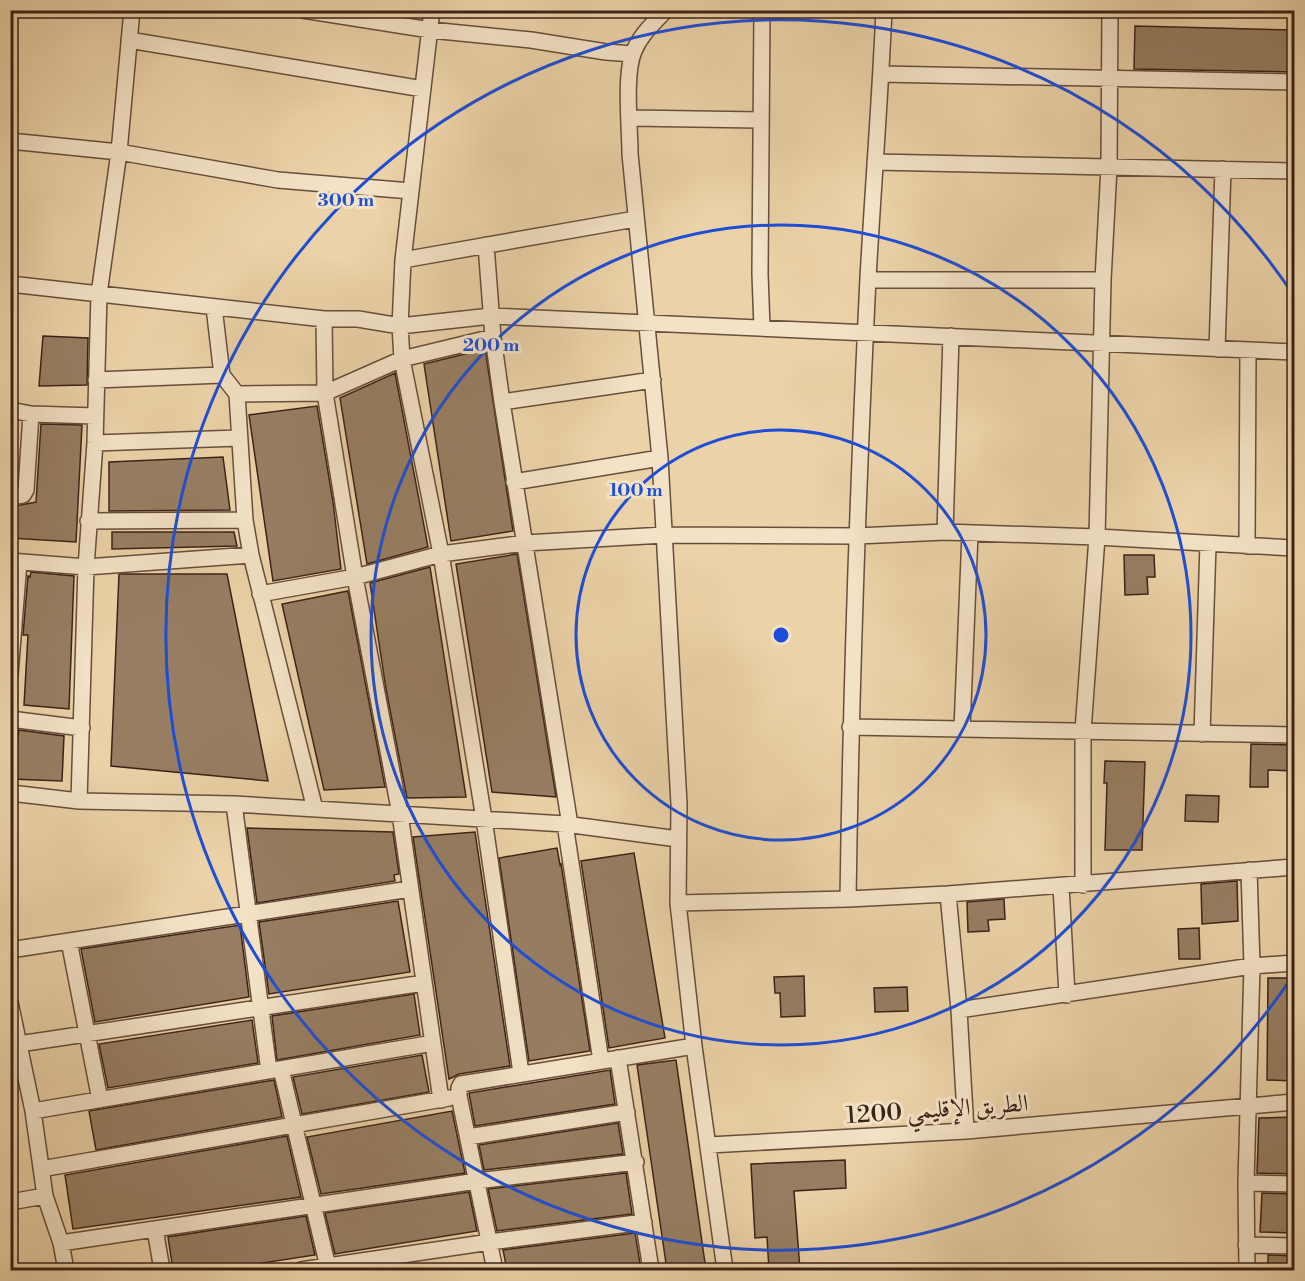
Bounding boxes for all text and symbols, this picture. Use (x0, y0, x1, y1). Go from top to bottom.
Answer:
text: 300 m (318, 189, 375, 212)
text: 200 m (463, 334, 520, 357)
text: 100 m (609, 479, 663, 502)
centre of rings (771, 625, 791, 645)
street label: الطريق الإقليمي 1200 (845, 1089, 1030, 1138)

